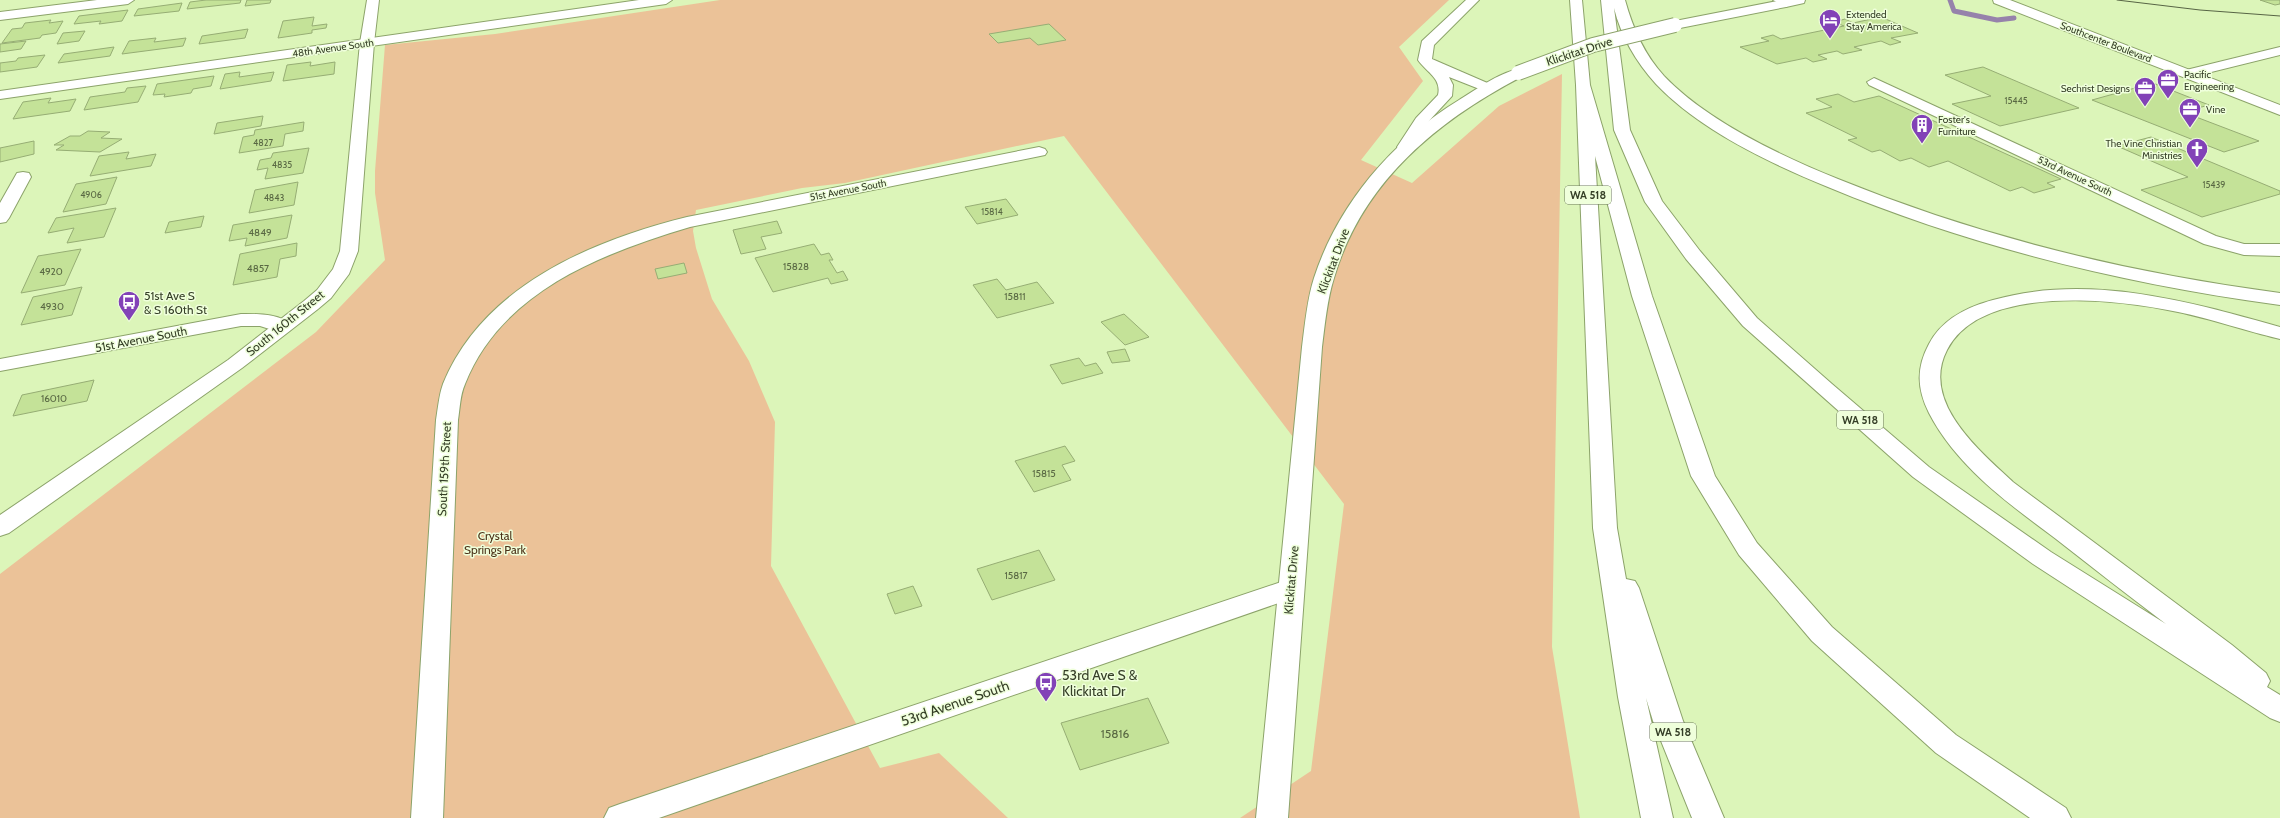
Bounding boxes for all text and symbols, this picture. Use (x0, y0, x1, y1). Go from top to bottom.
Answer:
hotel icon: Extended Stay America (1817, 7, 1843, 40)
place label: Extended Stay America (1846, 8, 1902, 33)
street label: Southcenter Boulevard (2059, 19, 2153, 65)
street label: Klickitat Drive (1544, 33, 1614, 69)
street label: 48th Avenue South (291, 36, 375, 60)
office icon: Pacific Engineering (2155, 67, 2181, 100)
place label: Pacific Engineering (2184, 68, 2235, 93)
office icon: Sechrist Designs (2132, 75, 2158, 108)
place label: Sechrist Designs (2061, 82, 2130, 95)
house number: 15445 (2004, 95, 2028, 106)
office icon: Vine (2177, 96, 2203, 129)
place label: Vine (2206, 103, 2225, 116)
building icon: Foster's Furniture (1909, 112, 1935, 145)
place label: Foster's Furniture (1938, 113, 1976, 138)
church icon: The Vine Christian Ministries (2184, 136, 2210, 169)
house number: 4827 (253, 137, 273, 148)
place label: The Vine Christian Ministries (2105, 137, 2182, 162)
street label: 53rd Avenue South (2036, 153, 2114, 199)
house number: 4835 (272, 159, 292, 170)
street label: 51st Avenue South (809, 176, 887, 204)
house number: 15439 (2203, 179, 2226, 190)
road number: WA 518 (1565, 186, 1611, 204)
house number: 4906 (80, 189, 102, 200)
house number: 4843 (264, 192, 284, 203)
house number: 15814 (981, 206, 1003, 217)
house number: 4849 (248, 226, 272, 239)
street label: Klickitat Drive (1314, 226, 1352, 296)
house number: 15828 (783, 260, 809, 273)
house number: 4857 (247, 262, 269, 275)
house number: 4920 (39, 265, 63, 278)
street label: South 160th Street (243, 287, 327, 359)
place label: 51st Ave S & S 160th St (144, 288, 207, 317)
bus stop icon: 51st Ave S & S 160th St (116, 289, 142, 322)
house number: 15811 (1004, 290, 1026, 303)
house number: 4930 (40, 300, 64, 313)
street label: 51st Avenue South (94, 323, 188, 355)
house number: 16010 (41, 392, 67, 405)
road number: WA 518 (1837, 411, 1883, 429)
street label: South 159th Street (434, 421, 454, 517)
house number: 15815 (1032, 467, 1056, 480)
park label: Crystal Springs Park (464, 528, 527, 557)
street label: Klickitat Drive (1281, 545, 1301, 615)
house number: 15817 (1004, 569, 1028, 582)
place label: 53rd Ave S & Klickitat Dr (1062, 666, 1138, 700)
bus stop icon: 53rd Ave S & Klickitat Dr (1033, 670, 1059, 703)
street label: 53rd Avenue South (898, 676, 1012, 730)
road number: WA 518 (1650, 723, 1696, 741)
house number: 15816 (1101, 726, 1129, 741)

